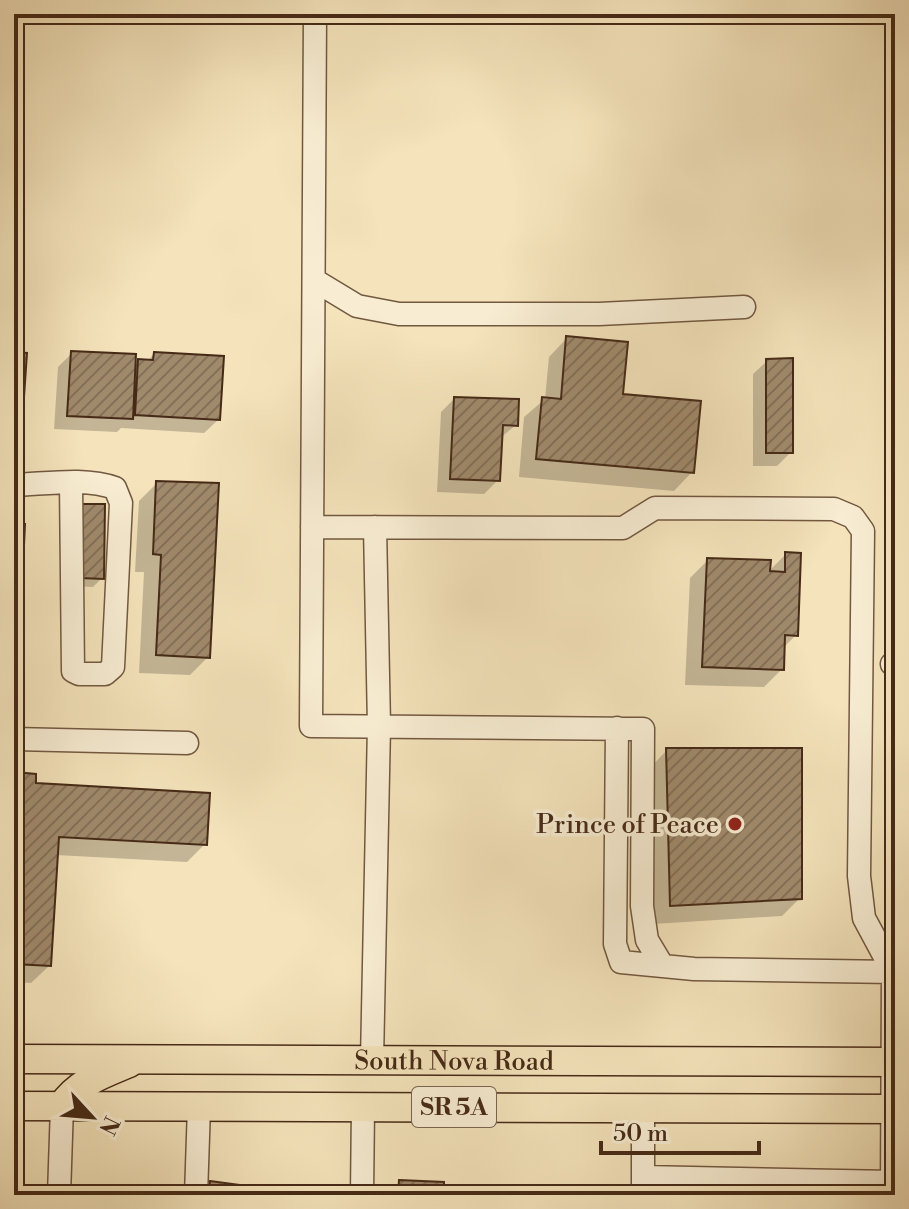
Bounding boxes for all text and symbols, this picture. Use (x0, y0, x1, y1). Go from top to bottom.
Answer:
place label: Prince of Peace (536, 809, 719, 841)
marker: Prince of Peace (726, 815, 744, 833)
street label: South Nova Road (354, 1045, 554, 1078)
north arrow (52, 1077, 132, 1157)
road number: SR 5A (412, 1087, 496, 1127)
scale bar (601, 1105, 759, 1155)
text: N (92, 1111, 125, 1139)
text: 50 m (613, 1119, 668, 1149)

